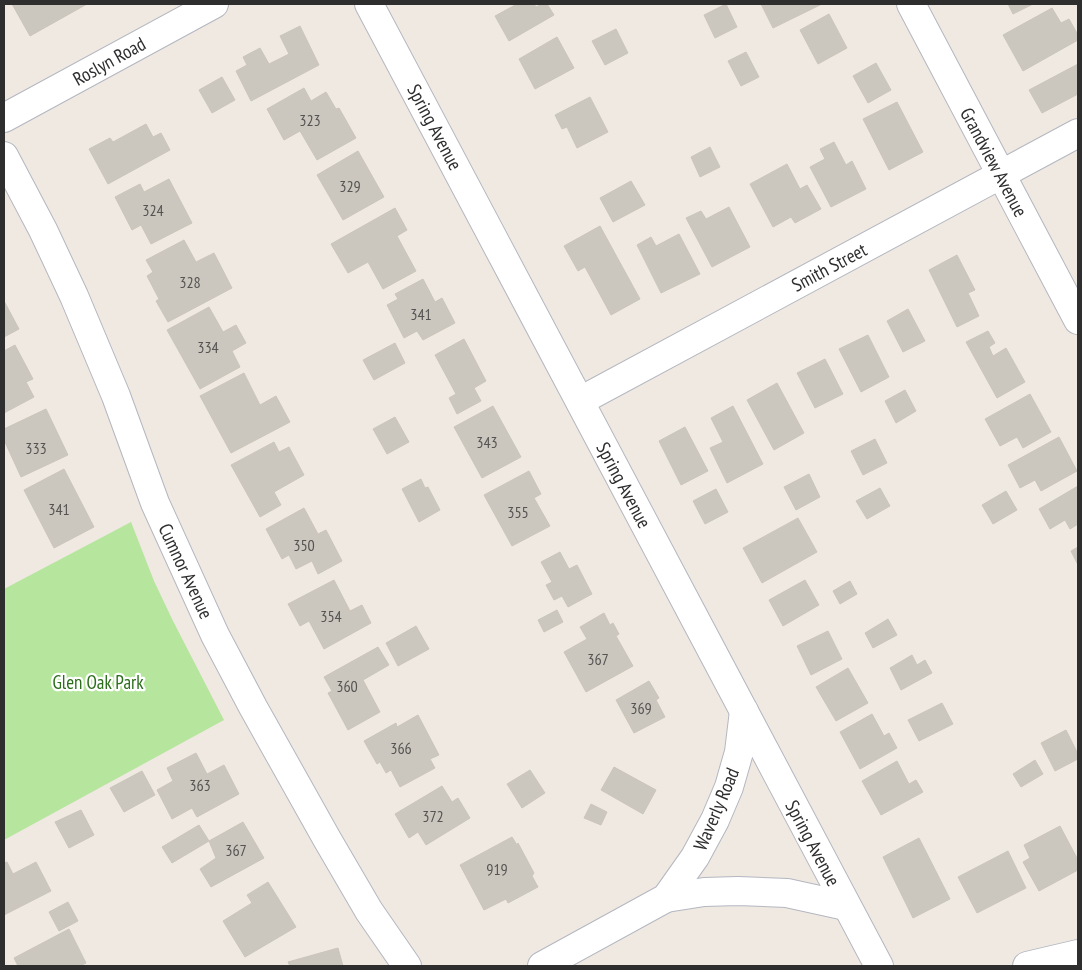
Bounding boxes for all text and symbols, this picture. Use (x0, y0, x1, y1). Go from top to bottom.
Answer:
street label: Roslyn Road (68, 31, 150, 91)
street label: Spring Avenue (402, 80, 468, 174)
street label: Grandview Avenue (955, 103, 1033, 221)
house number: 323 (299, 110, 321, 130)
house number: 329 (339, 176, 361, 196)
house number: 324 (142, 200, 164, 220)
street label: Smith Street (787, 237, 871, 297)
house number: 328 (179, 272, 201, 292)
house number: 341 (410, 304, 432, 324)
house number: 334 (197, 337, 219, 357)
house number: 343 (476, 432, 498, 452)
house number: 333 (25, 438, 47, 458)
street label: Spring Avenue (591, 438, 657, 532)
house number: 341 (48, 499, 70, 519)
house number: 355 (507, 502, 529, 522)
street label: Cumnor Avenue (153, 520, 219, 623)
house number: 350 (293, 535, 315, 555)
house number: 354 (320, 606, 342, 626)
house number: 367 (587, 649, 609, 669)
park label: Glen Oak Park (52, 670, 144, 694)
house number: 360 (336, 676, 358, 696)
house number: 369 (630, 698, 652, 718)
house number: 366 (390, 738, 412, 758)
street label: Waverly Road (688, 764, 744, 854)
house number: 363 (189, 775, 211, 795)
street label: Spring Avenue (780, 796, 846, 890)
house number: 372 (422, 806, 444, 826)
house number: 367 (225, 840, 247, 860)
house number: 919 (486, 859, 508, 879)

